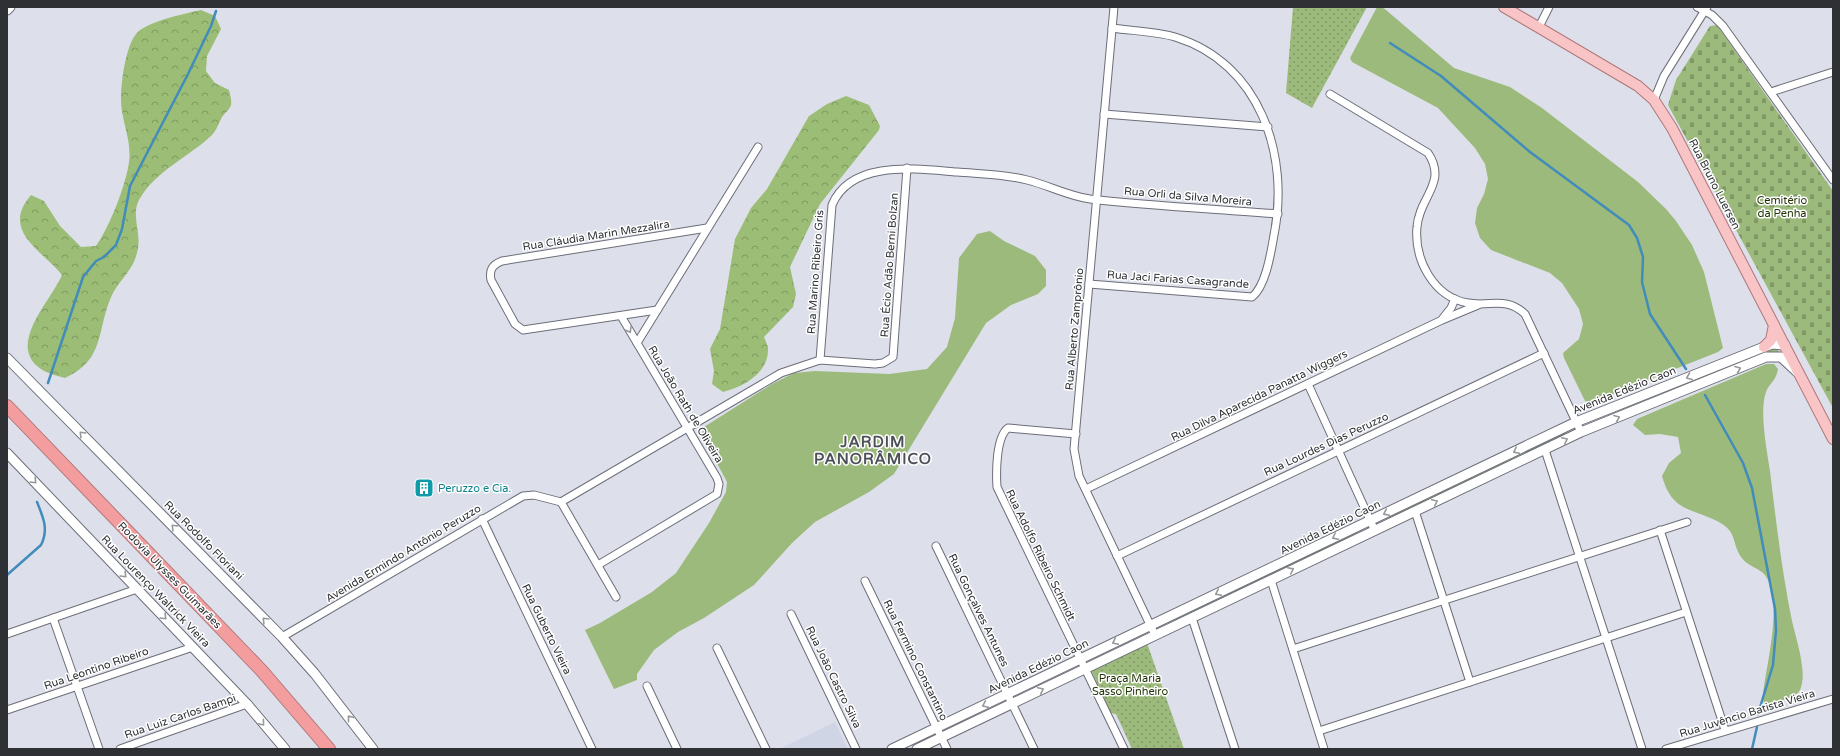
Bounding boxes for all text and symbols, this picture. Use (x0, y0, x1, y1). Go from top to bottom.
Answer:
street label: Rua Bruno Luersen (1686, 137, 1743, 232)
street label: Rua Orli da Silva Moreira (1123, 184, 1253, 209)
street label: Rua Écio Adão Berni Bolzan (877, 192, 901, 338)
park label: Cemitério da Penha (1757, 194, 1808, 220)
street label: Rua Marino Ribeiro Gris (805, 210, 826, 334)
street label: Rua Cláudia Marin Mezzalira (522, 217, 670, 254)
street label: Rua Alberto Zamprônio (1063, 267, 1086, 391)
street label: Rua Jaci Farias Casagrande (1107, 268, 1249, 291)
one-way arrow (624, 326, 631, 333)
street label: Rua João Rath de Oliveira (645, 343, 726, 465)
street label: Rua Dilva Aparecida Panatta Wiggers (1169, 347, 1350, 444)
street label: Avenida Edézio Caon (1571, 364, 1678, 417)
one-way arrow (1734, 365, 1741, 373)
one-way arrow (1685, 372, 1692, 380)
street label: Rua Lourdes Dias Peruzzo (1262, 410, 1391, 479)
one-way arrow (1614, 414, 1621, 422)
one-way arrow (79, 431, 87, 439)
district label: JARDIM PANORÂMICO (814, 433, 932, 468)
one-way arrow (1561, 437, 1569, 445)
one-way arrow (1512, 446, 1520, 454)
one-way arrow (29, 476, 37, 484)
building icon: Peruzzo e Cia. (413, 477, 435, 499)
place label: Peruzzo e Cia. (438, 482, 512, 495)
street label: Rua Adolfo Ribeiro Schmidt (1003, 487, 1078, 623)
street label: Avenida Edézio Caon (1278, 497, 1383, 557)
street label: Rua Rodolfo Floriani (161, 498, 246, 583)
one-way arrow (1431, 499, 1439, 507)
street label: Avenida Ermindo Antônio Peruzzo (323, 502, 484, 605)
one-way arrow (1383, 508, 1390, 516)
street label: Rodovia Ulysses Guimarães (115, 519, 224, 631)
one-way arrow (171, 524, 179, 532)
one-way arrow (1332, 532, 1339, 540)
street label: Rua Lourenço Waltrick Vieira (99, 533, 213, 650)
street label: Rua Gonçalves Antunes (946, 552, 1012, 669)
one-way arrow (1287, 567, 1295, 575)
one-way arrow (119, 570, 127, 578)
street label: Rua Guberto Vieira (519, 582, 574, 677)
one-way arrow (1215, 588, 1222, 596)
street label: Rua Fermino Constantino (881, 598, 951, 723)
one-way arrow (160, 612, 167, 620)
one-way arrow (262, 617, 270, 625)
street label: Rua João Castro Silva (803, 624, 864, 730)
street label: Avenida Edézio Caon (986, 636, 1091, 696)
one-way arrow (1112, 637, 1120, 645)
street label: Rua Leontino Ribeiro (42, 644, 150, 692)
park label: Praça Maria Sasso Pinheiro (1092, 672, 1168, 698)
one-way arrow (1036, 687, 1044, 695)
street label: Rua Juvêncio Batista Vieira (1678, 687, 1816, 740)
street label: Rua Luiz Carlos Bampi (123, 691, 238, 742)
one-way arrow (982, 700, 990, 708)
one-way arrow (347, 715, 354, 722)
one-way arrow (258, 718, 265, 725)

